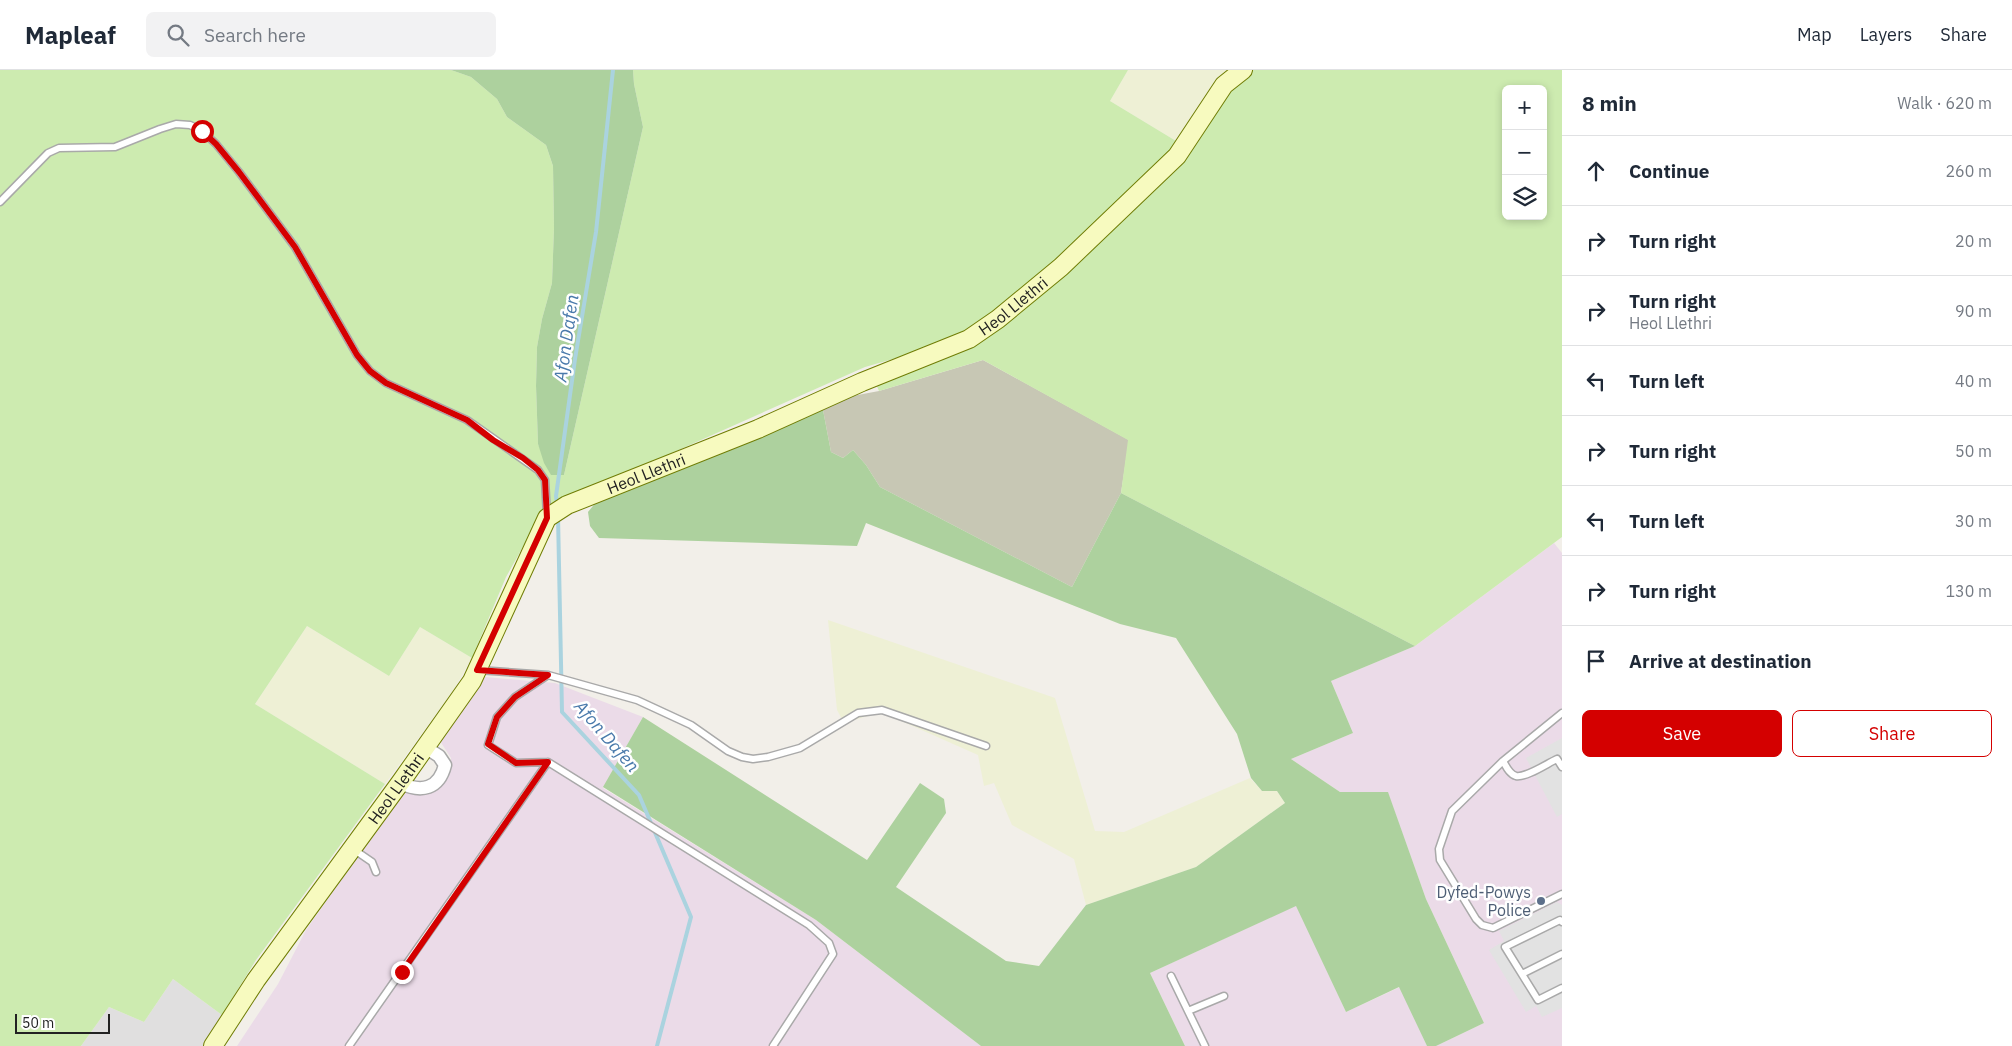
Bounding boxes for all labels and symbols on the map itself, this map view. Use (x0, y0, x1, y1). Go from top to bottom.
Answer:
route start (191, 120, 214, 143)
street label: Heol Llethri (974, 272, 1052, 340)
water label: Afon Dafen (548, 293, 584, 384)
street label: Heol Llethri (604, 449, 688, 498)
water label: Afon Dafen (569, 694, 645, 777)
street label: Heol Llethri (363, 749, 428, 828)
place label: Dyfed-Powys Police (1436, 882, 1531, 920)
marker: Dyfed-Powys Police (1535, 895, 1547, 907)
route end (391, 961, 414, 984)
scale bar (15, 1011, 110, 1034)

